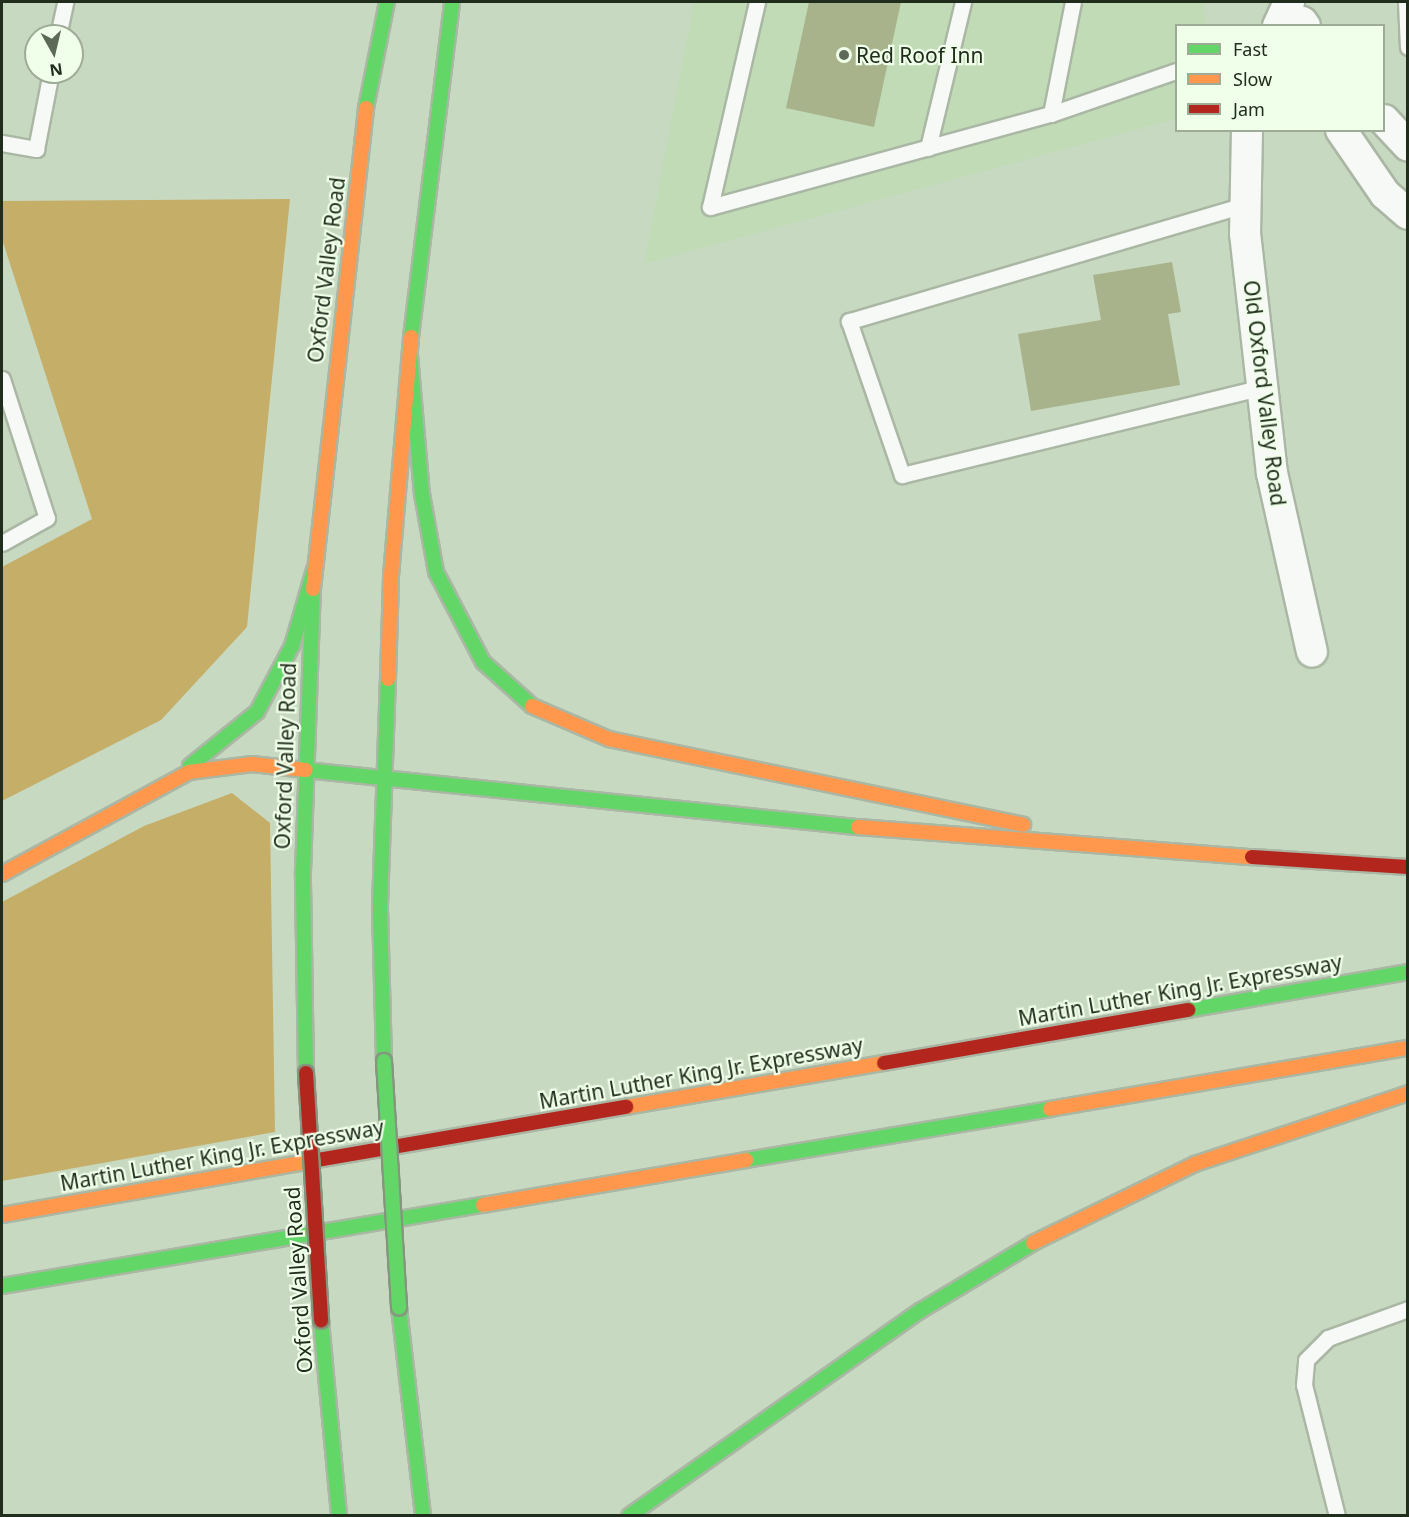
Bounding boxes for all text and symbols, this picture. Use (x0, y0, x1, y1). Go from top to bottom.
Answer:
north arrow (24, 24, 84, 84)
legend (1175, 24, 1385, 132)
text: Fast (1233, 37, 1268, 61)
place label: Red Roof Inn (856, 42, 984, 68)
marker: Red Roof Inn (837, 48, 851, 62)
text: N (48, 58, 64, 82)
text: Slow (1233, 67, 1272, 91)
text: Jam (1233, 97, 1265, 121)
street label: Oxford Valley Road (302, 176, 350, 364)
street label: Old Oxford Valley Road (1239, 279, 1291, 507)
street label: Oxford Valley Road (269, 662, 301, 850)
street label: Martin Luther King Jr. Expressway (1016, 949, 1344, 1031)
street label: Martin Luther King Jr. Expressway (537, 1032, 865, 1114)
street label: Martin Luther King Jr. Expressway (58, 1114, 386, 1196)
street label: Oxford Valley Road (279, 1186, 317, 1374)

